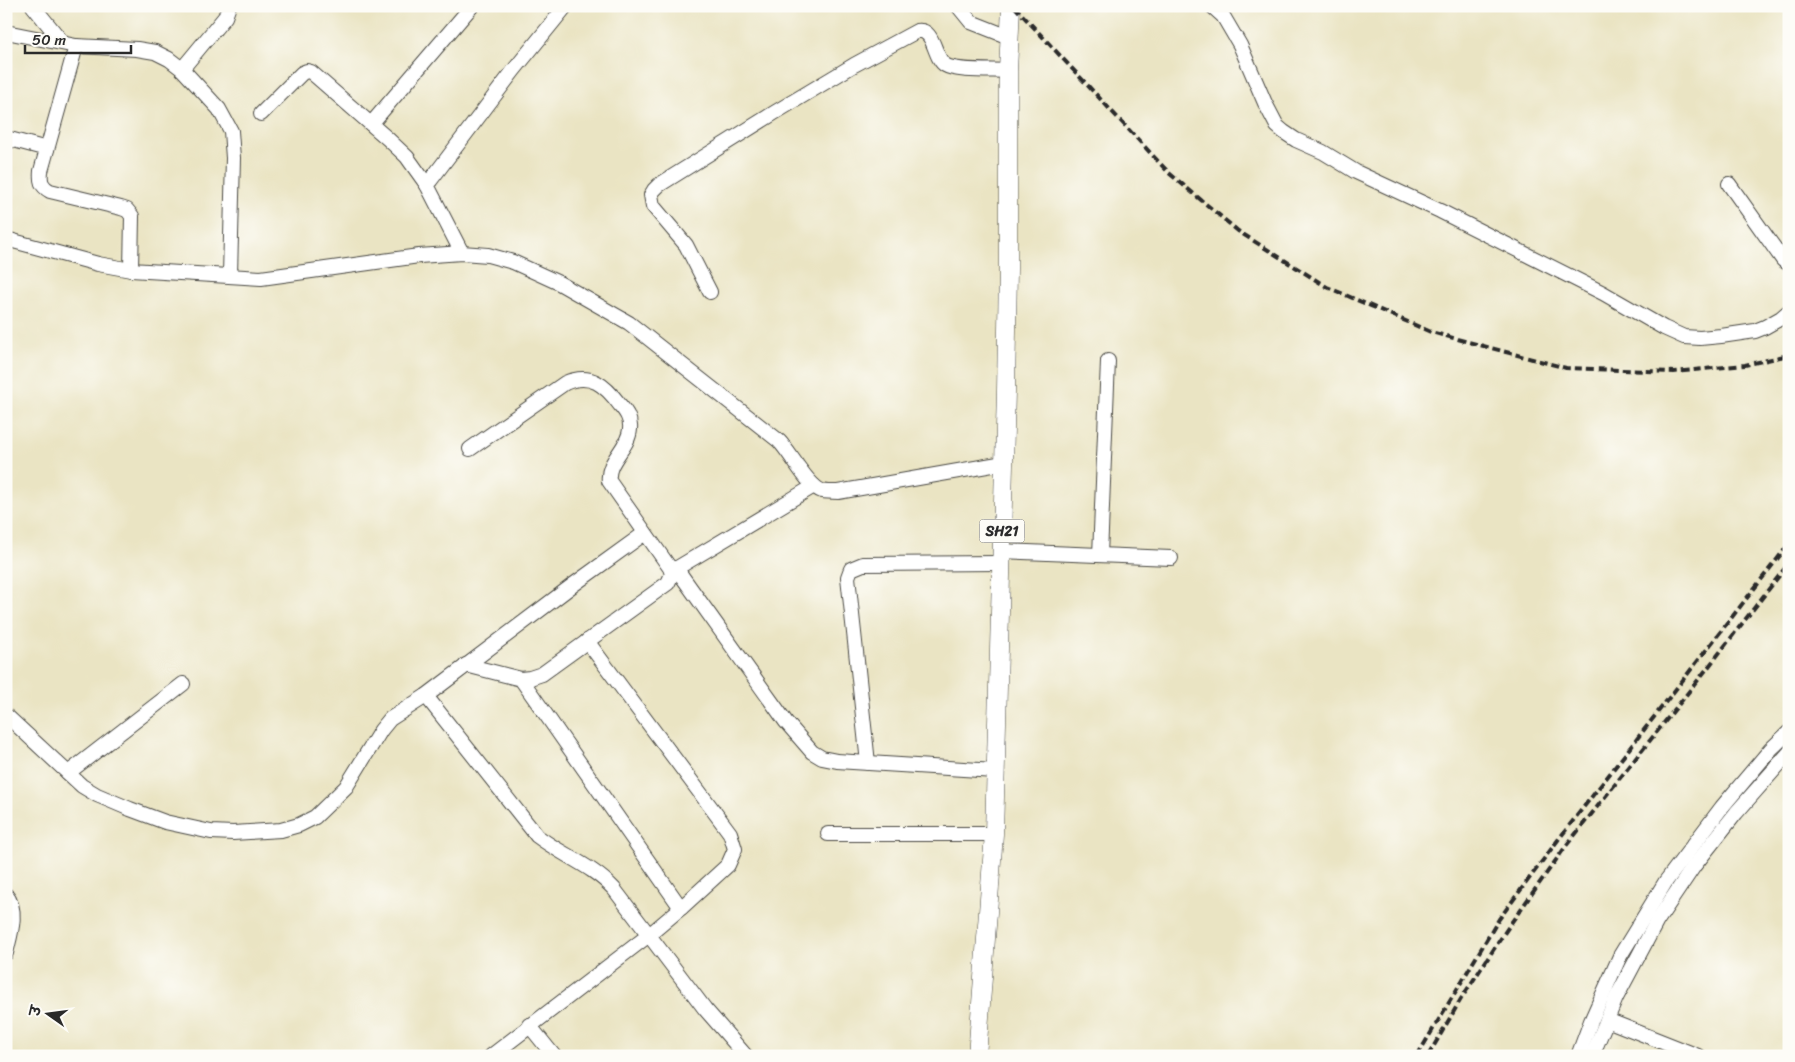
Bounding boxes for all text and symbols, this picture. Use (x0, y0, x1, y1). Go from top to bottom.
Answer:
scale bar (25, 22, 131, 54)
text: 50 m (32, 27, 67, 53)
road number: SH21 (980, 520, 1024, 542)
north arrow (22, 990, 72, 1040)
text: उ (22, 1002, 50, 1020)

